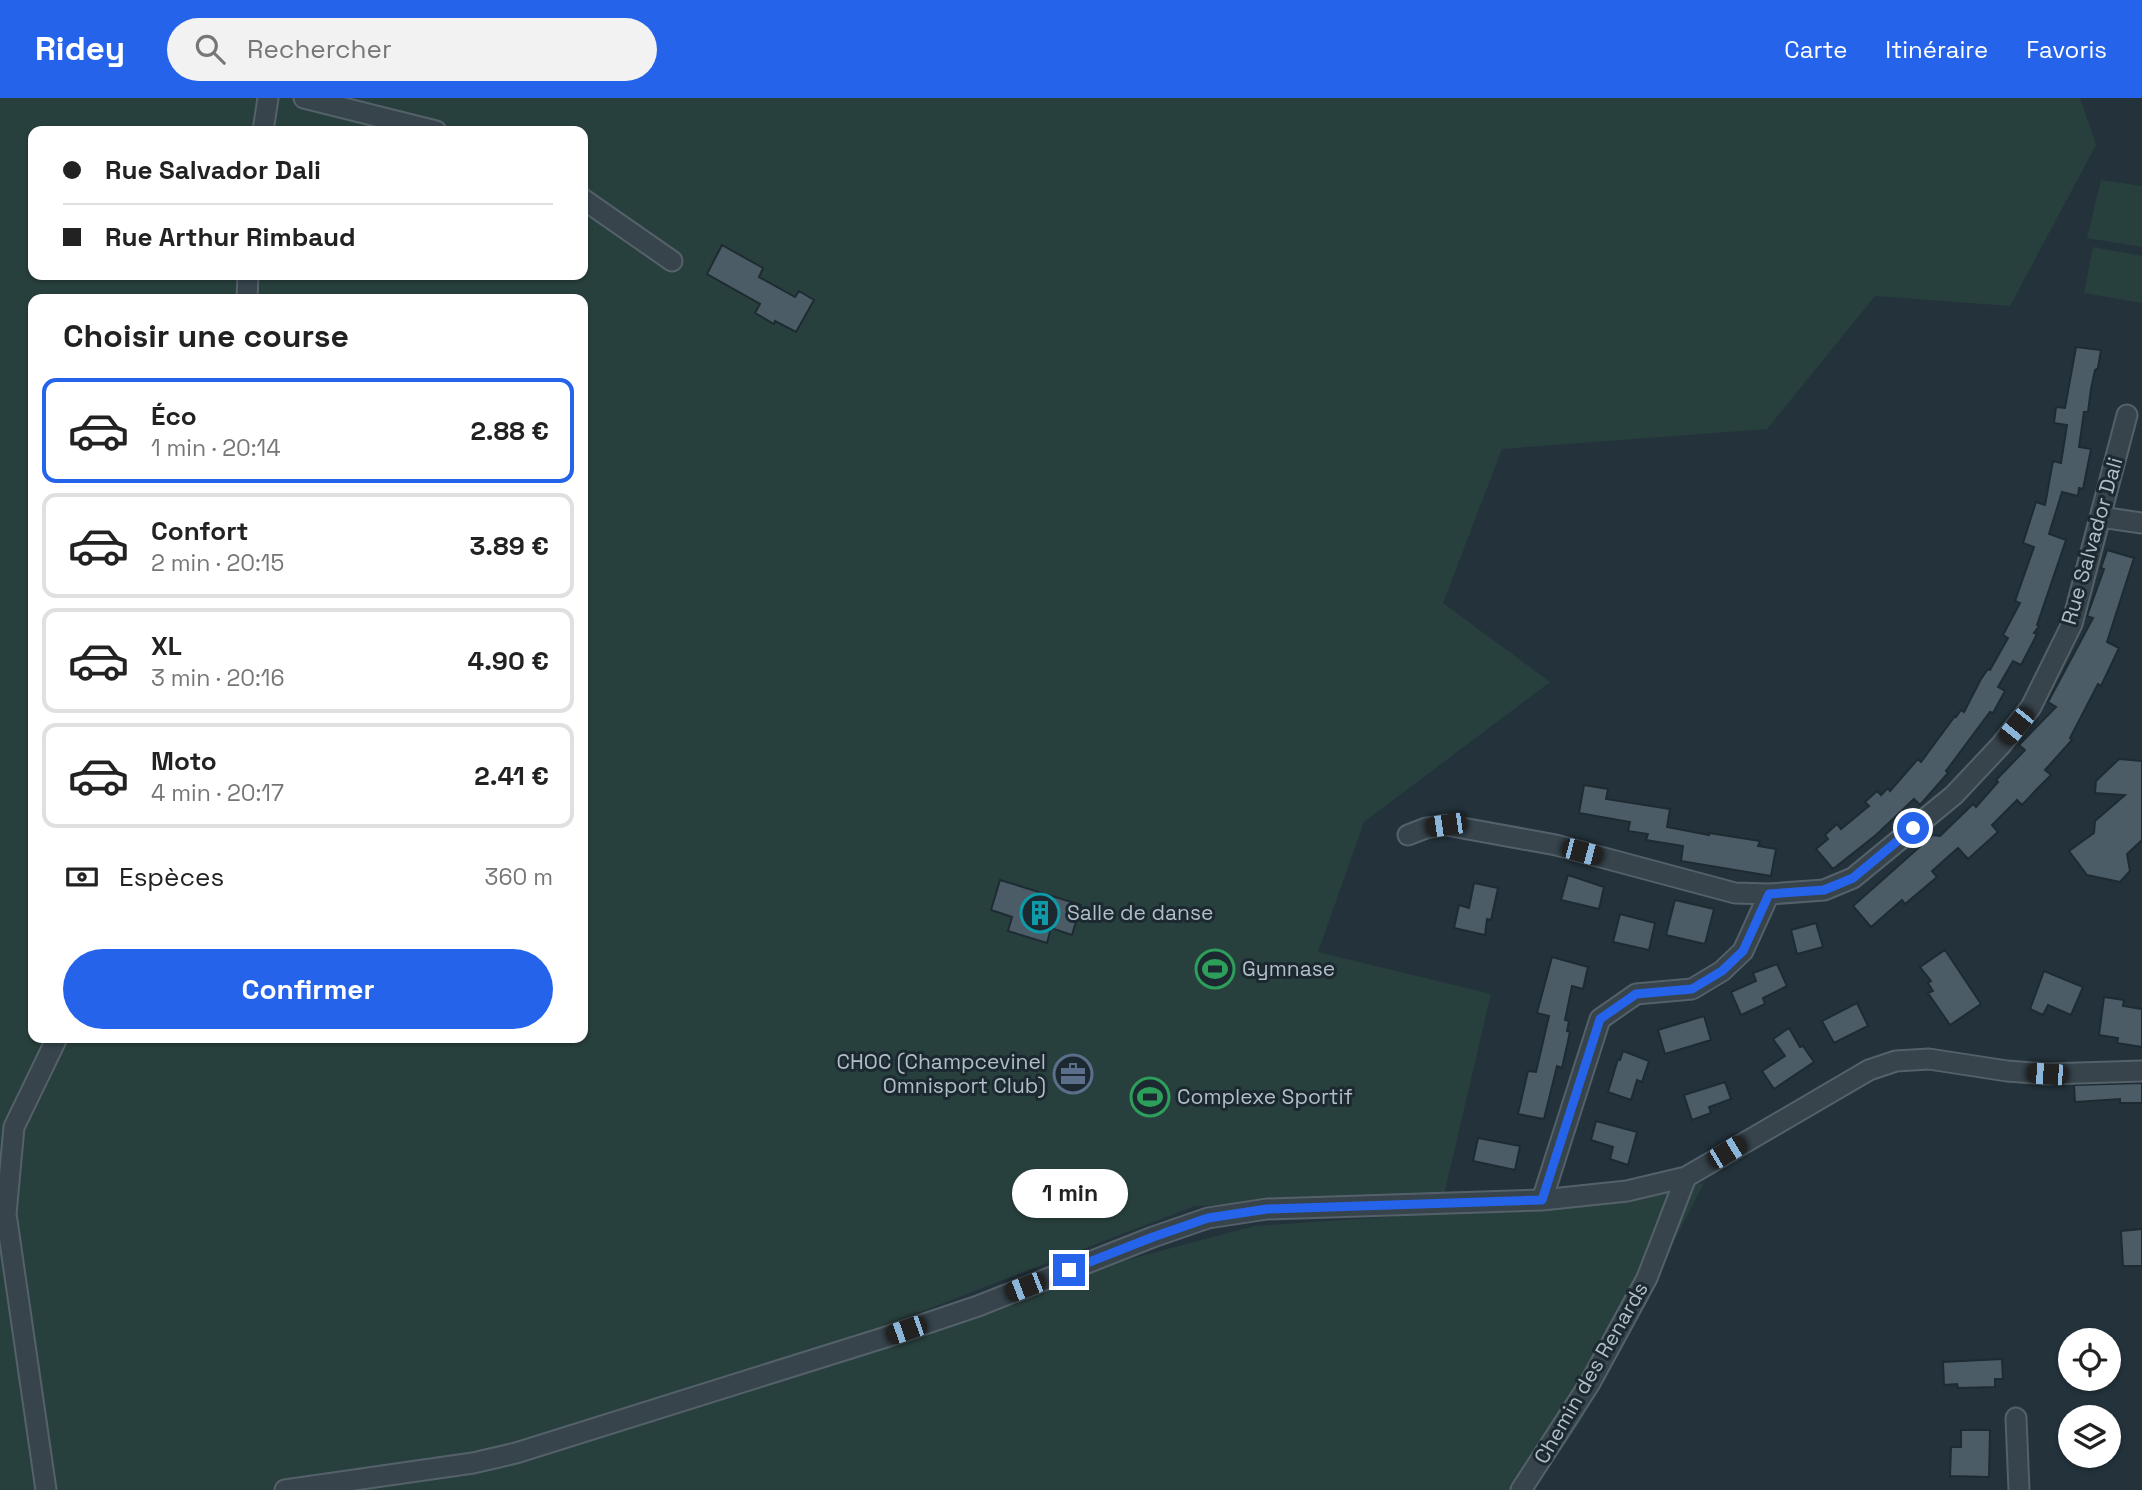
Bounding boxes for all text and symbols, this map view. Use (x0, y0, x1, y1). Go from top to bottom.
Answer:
search box (167, 18, 657, 81)
text: Ridey (35, 28, 125, 70)
icon: search (191, 30, 229, 68)
text: Rechercher (247, 32, 392, 66)
text: Carte (1784, 34, 1847, 65)
text: Itinéraire (1885, 34, 1988, 65)
text: Favoris (2026, 34, 2107, 65)
text: Rue Salvador Dali (105, 153, 321, 187)
text: Rue Arthur Rimbaud (105, 220, 356, 254)
text: Choisir une course (63, 316, 349, 356)
icon: car (67, 399, 130, 462)
text: Éco (151, 399, 197, 433)
text: 2.88 € (470, 414, 549, 448)
text: 1 min · 20:14 (151, 433, 281, 463)
street label: Rue Salvador Dali (2055, 454, 2128, 628)
icon: car (67, 514, 130, 577)
text: Confort (151, 514, 248, 548)
text: 3.89 € (470, 529, 549, 563)
text: 2 min · 20:15 (151, 548, 284, 578)
icon: car (67, 629, 130, 692)
text: XL (151, 629, 182, 663)
text: 4.90 € (468, 644, 549, 678)
text: 3 min · 20:16 (151, 663, 285, 693)
car (1995, 703, 2038, 749)
icon: car (67, 744, 130, 807)
text: Moto (151, 744, 217, 778)
text: 2.41 € (474, 759, 549, 793)
text: 4 min · 20:17 (151, 778, 284, 808)
car (1424, 812, 1469, 838)
route start (1897, 812, 1929, 844)
car (1559, 836, 1606, 868)
icon: cash (63, 858, 101, 896)
text: Espèces (119, 860, 224, 894)
text: 360 m (485, 862, 553, 892)
building icon: Salle de danse (1019, 892, 1061, 934)
place label: Salle de danse (1067, 899, 1213, 926)
sports icon: Gymnase (1194, 948, 1236, 990)
button: Confirmer (63, 949, 553, 1029)
place label: Gymnase (1242, 955, 1335, 982)
place label: CHOC (Champcevinel Omnisport Club) (837, 1048, 1046, 1099)
office icon: CHOC (Champcevinel Omnisport Club) (1052, 1053, 1094, 1095)
car (2026, 1062, 2069, 1086)
sports icon: Complexe Sportif (1129, 1076, 1171, 1118)
place label: Complexe Sportif (1177, 1083, 1353, 1110)
car (1704, 1132, 1751, 1172)
callout: 1 min (1011, 1168, 1127, 1218)
text: 1 min (1042, 1178, 1098, 1208)
route end (1053, 1254, 1085, 1286)
car (1002, 1270, 1049, 1304)
street label: Chemin des Renards (1528, 1277, 1654, 1468)
car (883, 1313, 930, 1347)
map controls (2058, 1328, 2121, 1468)
button: locate (2058, 1328, 2121, 1391)
button: layers (2058, 1405, 2121, 1468)

